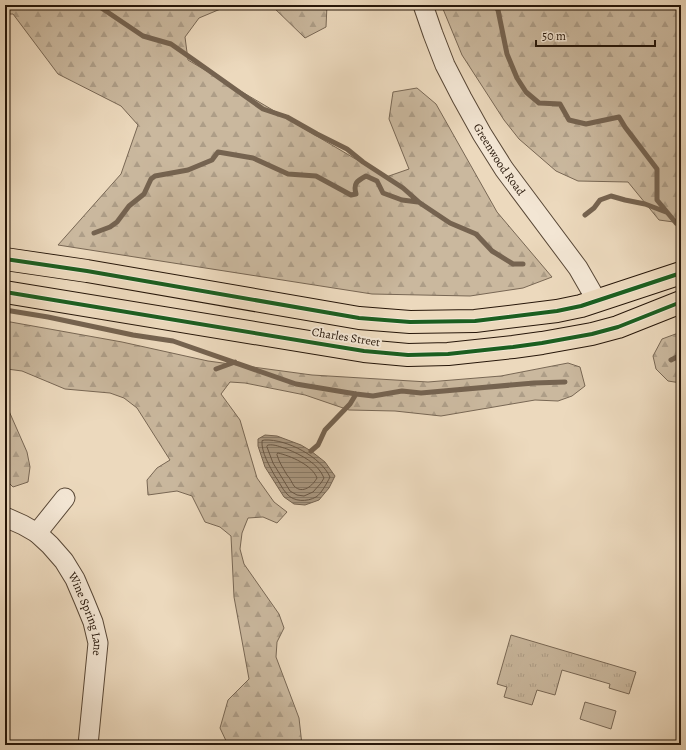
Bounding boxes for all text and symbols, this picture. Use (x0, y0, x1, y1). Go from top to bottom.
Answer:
scale bar (536, 22, 655, 48)
text: 50 m (542, 28, 566, 44)
street label: Greenwood Road (470, 121, 529, 199)
street label: Charles Street (311, 324, 381, 350)
street label: Wine Spring Lane (64, 568, 106, 657)

